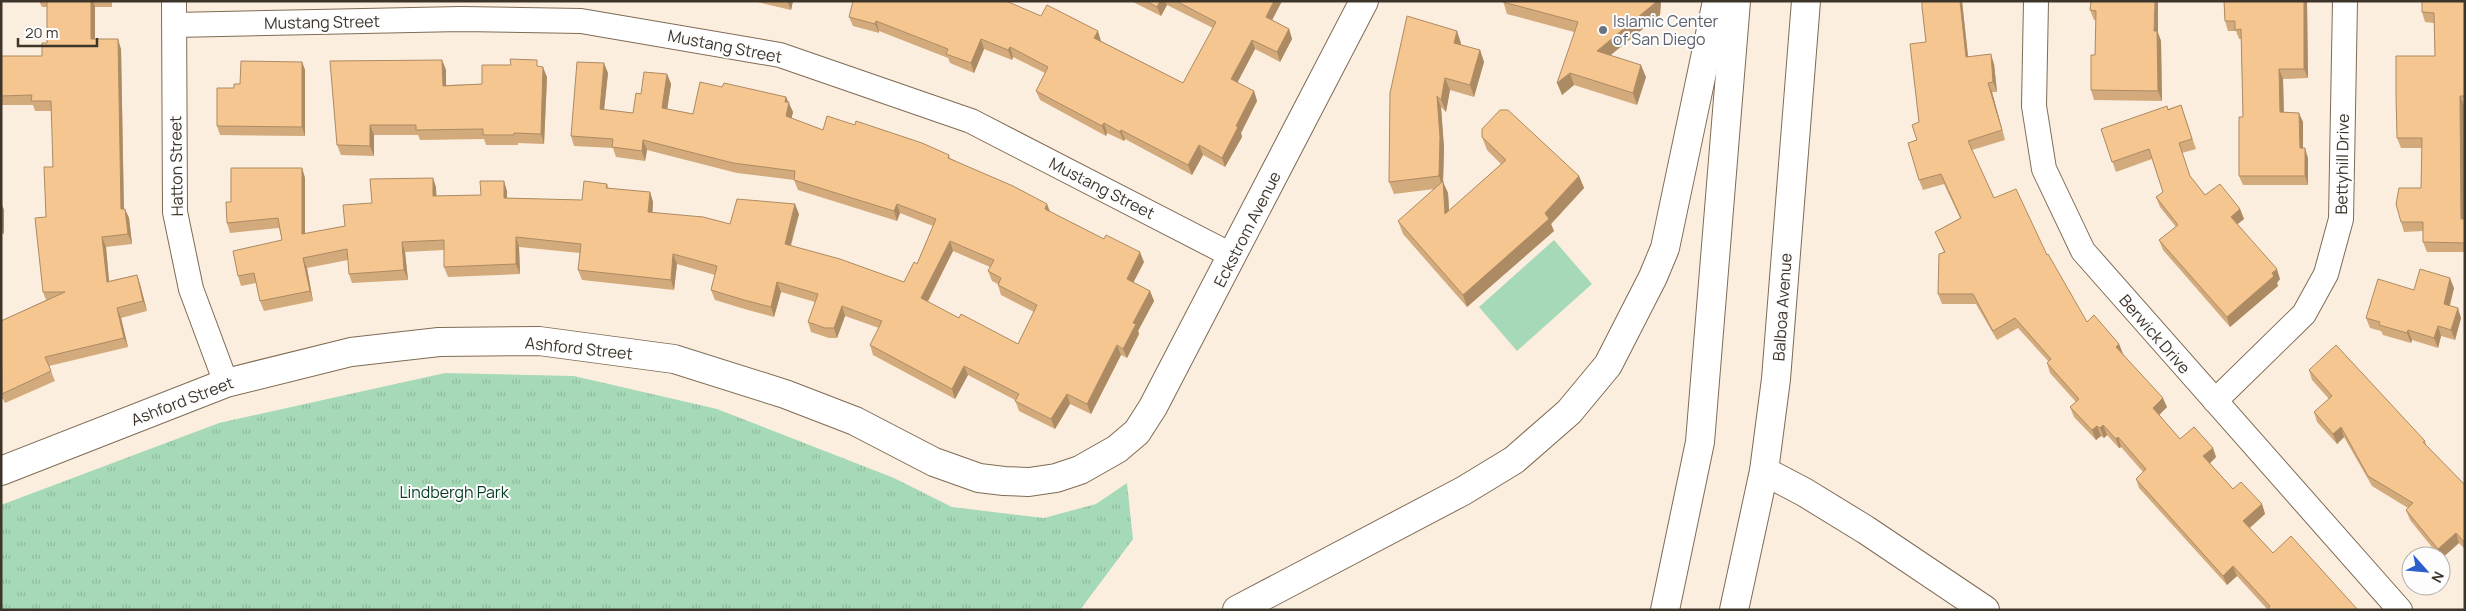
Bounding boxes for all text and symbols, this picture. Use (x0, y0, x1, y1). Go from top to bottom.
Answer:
street label: Mustang Street (264, 10, 380, 34)
place label: Islamic Center of San Diego (1613, 10, 1719, 50)
scale bar (18, 15, 96, 47)
text: 20 m (25, 22, 58, 43)
street label: Mustang Street (666, 24, 784, 68)
marker: Islamic Center of San Diego (1597, 24, 1609, 36)
street label: Bettyhill Drive (2330, 113, 2354, 215)
street label: Hatton Street (164, 115, 188, 217)
street label: Mustang Street (1045, 152, 1159, 224)
street label: Eckstrom Avenue (1208, 167, 1286, 291)
street label: Balboa Avenue (1767, 252, 1797, 362)
street label: Berwick Drive (2114, 290, 2196, 378)
street label: Ashford Street (524, 331, 634, 365)
street label: Ashford Street (128, 371, 236, 431)
park label: Lindbergh Park (399, 481, 510, 503)
north arrow (2401, 546, 2451, 596)
text: N (2427, 568, 2449, 586)

